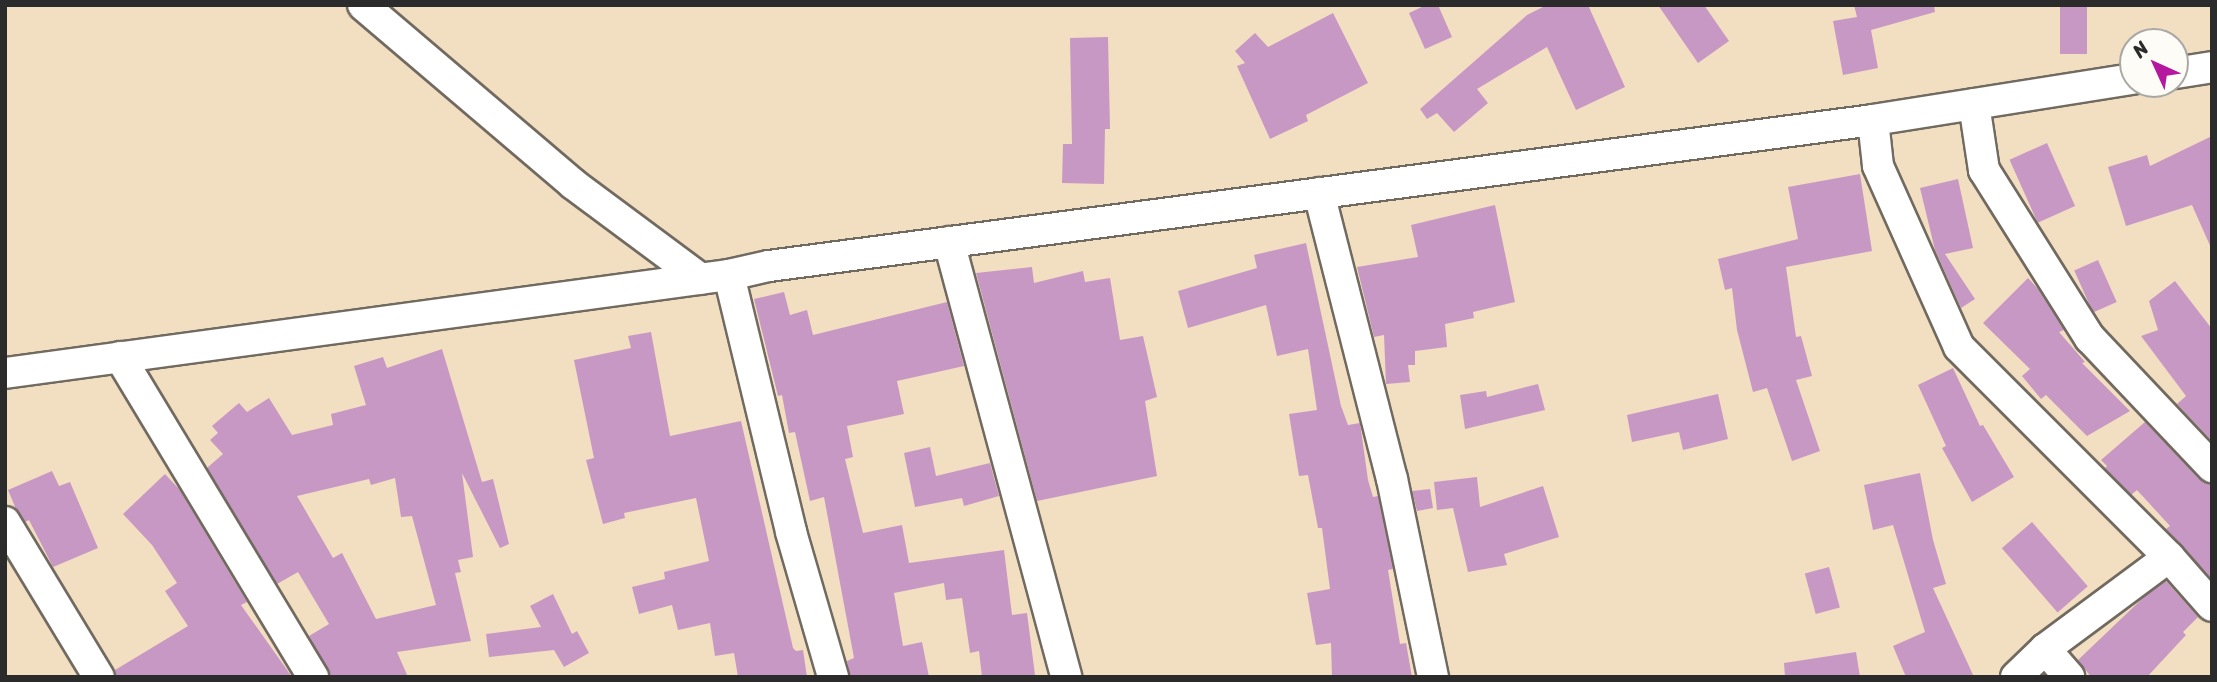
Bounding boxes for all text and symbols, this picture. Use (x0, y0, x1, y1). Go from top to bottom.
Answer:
north arrow (2119, 28, 2189, 98)
text: N (2124, 33, 2157, 66)

